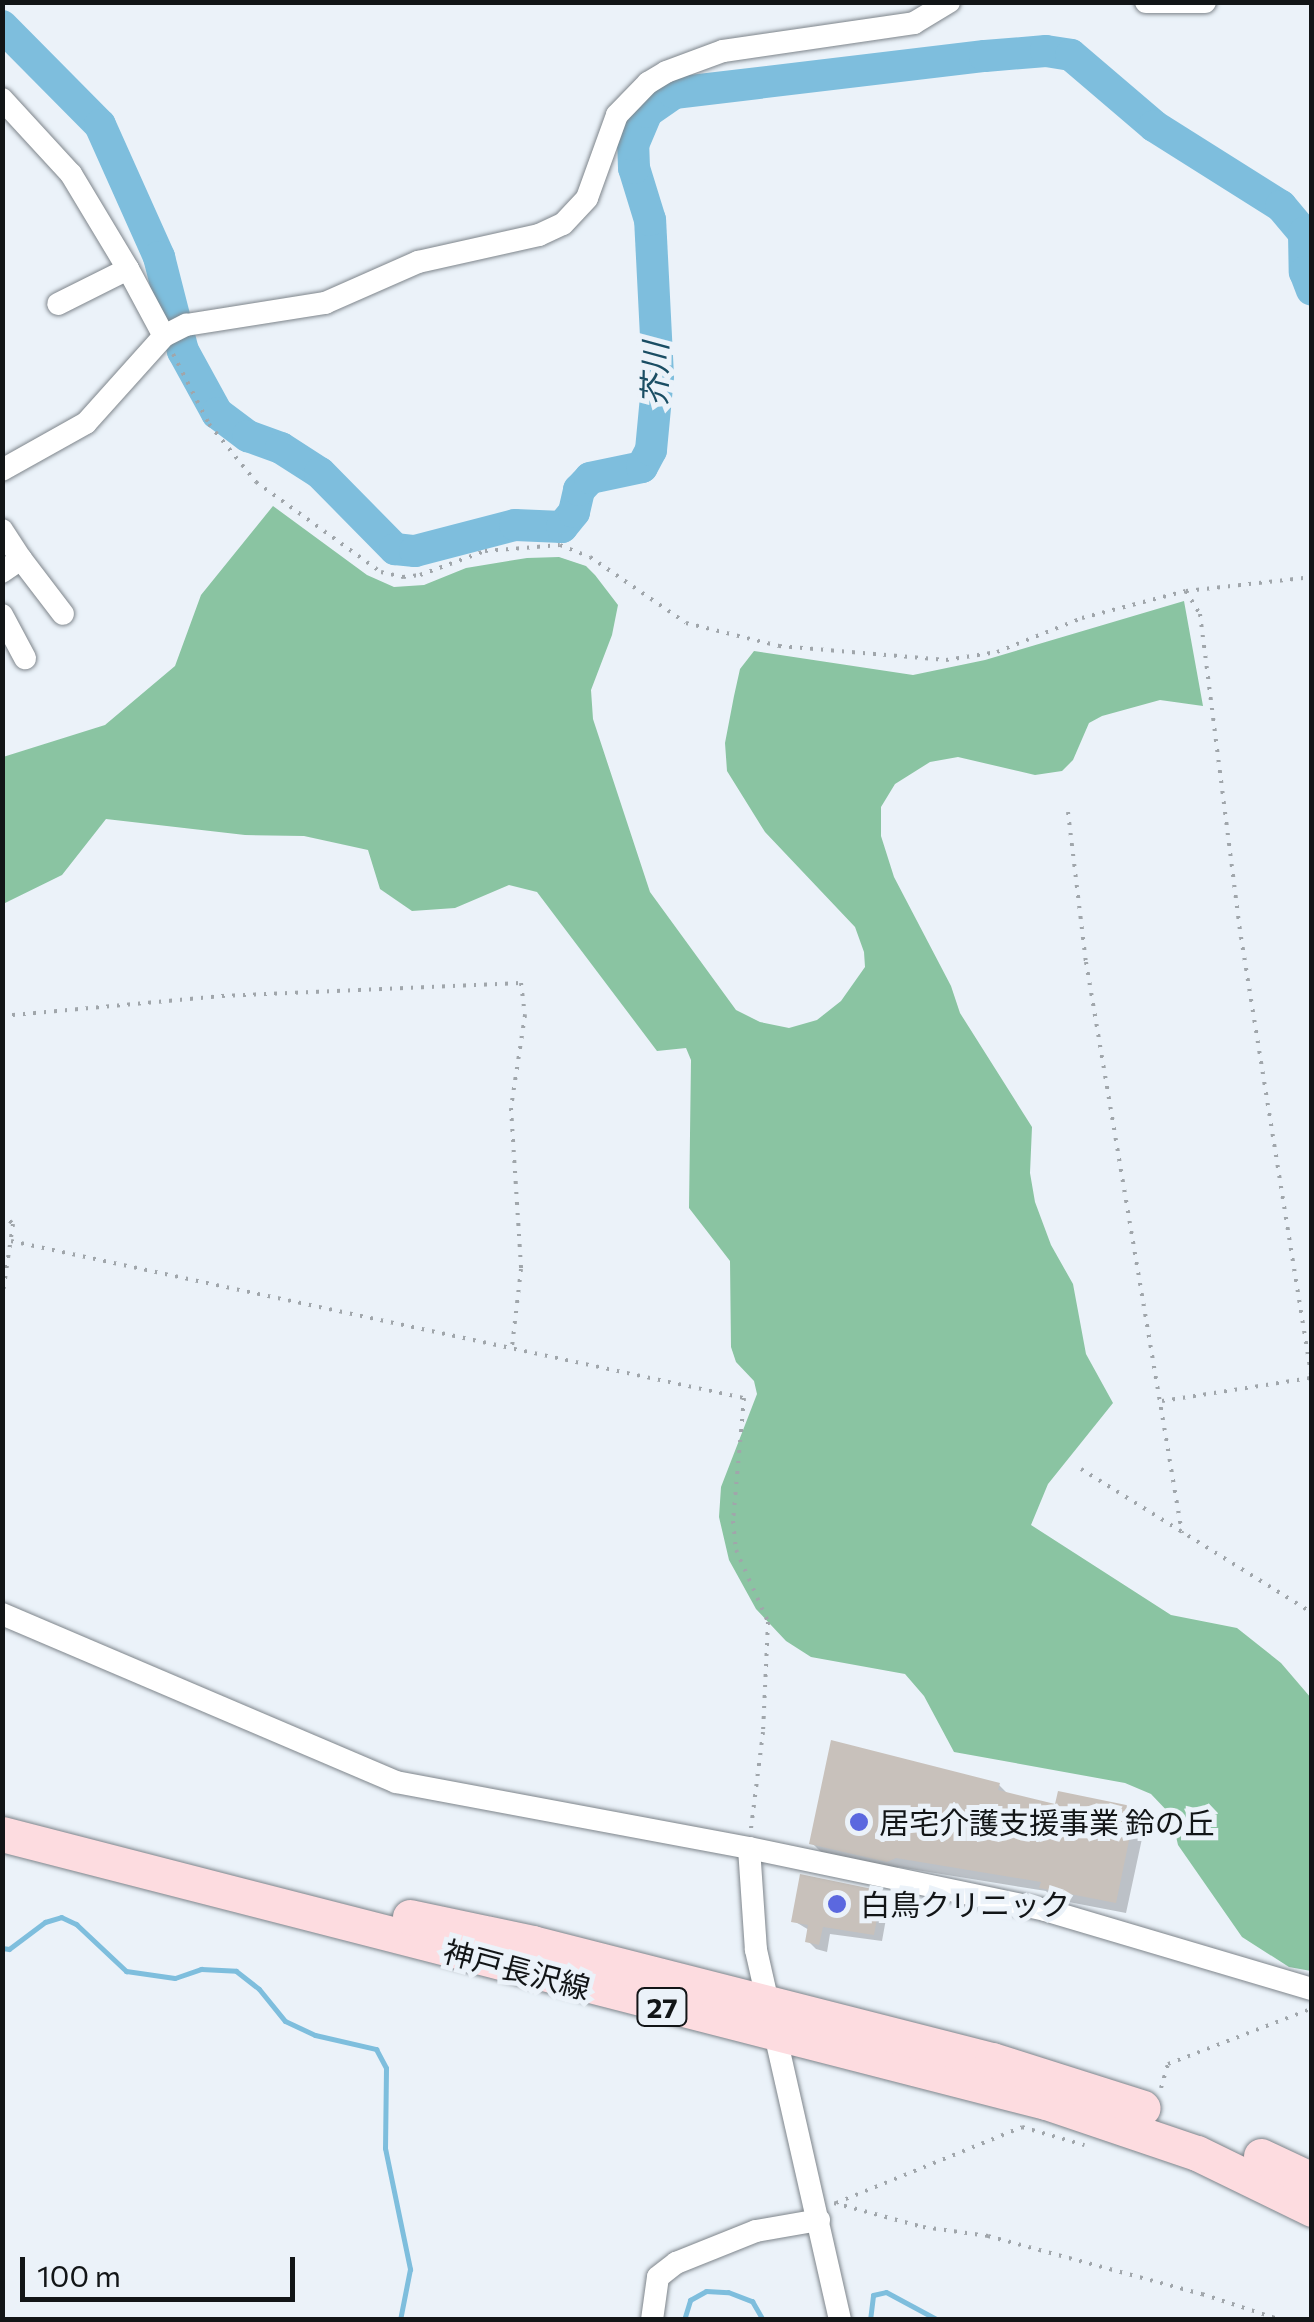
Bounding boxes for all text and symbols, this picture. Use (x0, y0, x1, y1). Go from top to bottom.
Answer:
water label: 芥川 (634, 342, 674, 406)
place label: 居宅介護支援事業 鈴の丘 (879, 1804, 1215, 1840)
marker: 居宅介護支援事業 鈴の丘 (848, 1811, 870, 1833)
place label: 白鳥クリニック (860, 1886, 1070, 1922)
marker: 白鳥クリニック (824, 1891, 850, 1917)
street label: 神戸長沢線 (440, 1932, 594, 2006)
road number: 27 (634, 1984, 690, 2030)
scale bar (25, 2237, 300, 2299)
text: 100 m (37, 2256, 121, 2293)

